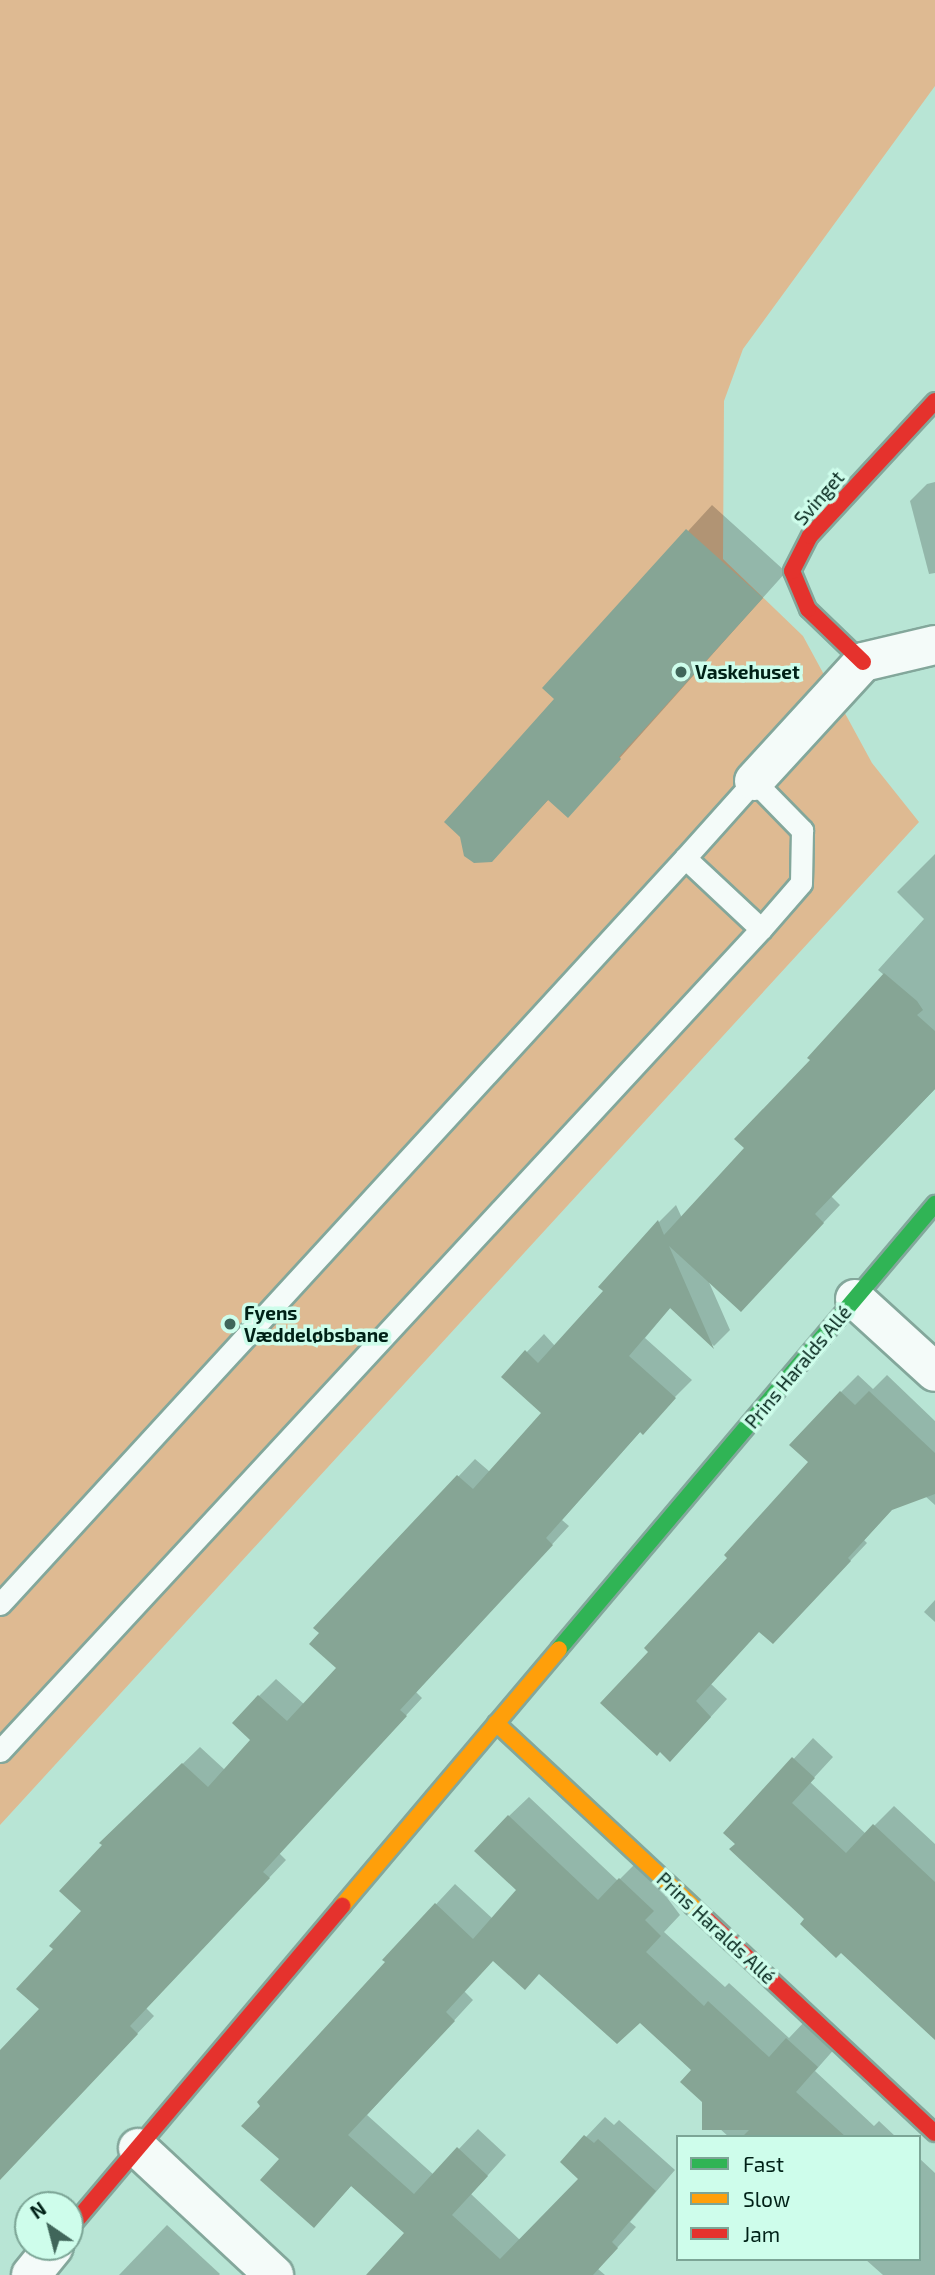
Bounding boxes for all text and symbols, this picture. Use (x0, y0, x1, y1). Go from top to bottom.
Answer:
street label: Svinget (789, 466, 849, 530)
place label: Vaskehuset (695, 661, 800, 683)
marker: Vaskehuset (673, 664, 689, 680)
street label: Prins Haralds Allé (740, 1301, 856, 1433)
place label: Fyens Væddeløbsbane (244, 1302, 389, 1346)
marker: Fyens Væddeløbsbane (222, 1316, 238, 1332)
street label: Prins Haralds Allé (652, 1867, 780, 1989)
legend (676, 2135, 921, 2261)
text: Fast (743, 2151, 784, 2176)
text: Slow (743, 2186, 790, 2211)
north arrow (14, 2191, 84, 2261)
text: N (26, 2197, 50, 2223)
text: Jam (743, 2221, 780, 2246)

